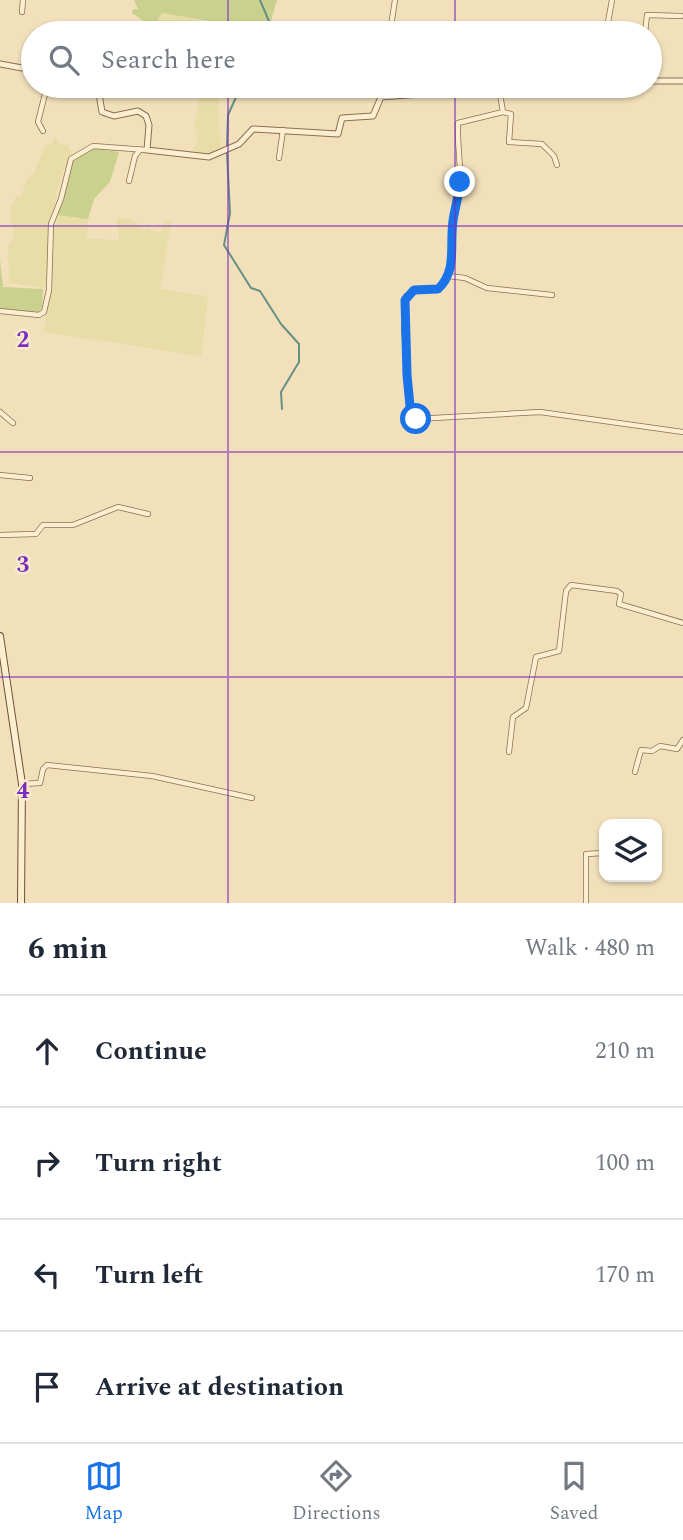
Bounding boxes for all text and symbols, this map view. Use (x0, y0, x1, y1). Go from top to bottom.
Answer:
search box (21, 21, 662, 98)
text: Search here (101, 40, 236, 80)
icon: search (45, 41, 83, 79)
route end (444, 166, 475, 197)
text: 2 (17, 323, 30, 358)
route start (400, 403, 431, 434)
text: 3 (17, 548, 30, 583)
text: 4 (17, 774, 30, 809)
map controls (599, 819, 662, 882)
button: layers (599, 819, 662, 882)
text: 6 min (28, 926, 108, 972)
text: Walk · 480 m (525, 931, 655, 966)
text: Continue (95, 1031, 207, 1071)
icon: ahead (28, 1032, 66, 1070)
text: 210 m (595, 1034, 655, 1069)
text: Turn right (95, 1143, 222, 1183)
icon: right (28, 1144, 66, 1182)
text: 100 m (595, 1146, 655, 1181)
text: Turn left (95, 1255, 203, 1295)
icon: left (28, 1256, 66, 1294)
text: 170 m (595, 1258, 655, 1293)
text: Arrive at destination (95, 1367, 344, 1407)
icon: arrive (28, 1368, 66, 1406)
tab: Map (85, 1457, 123, 1528)
tab: Directions (292, 1457, 381, 1528)
tab: Saved (550, 1457, 598, 1528)

